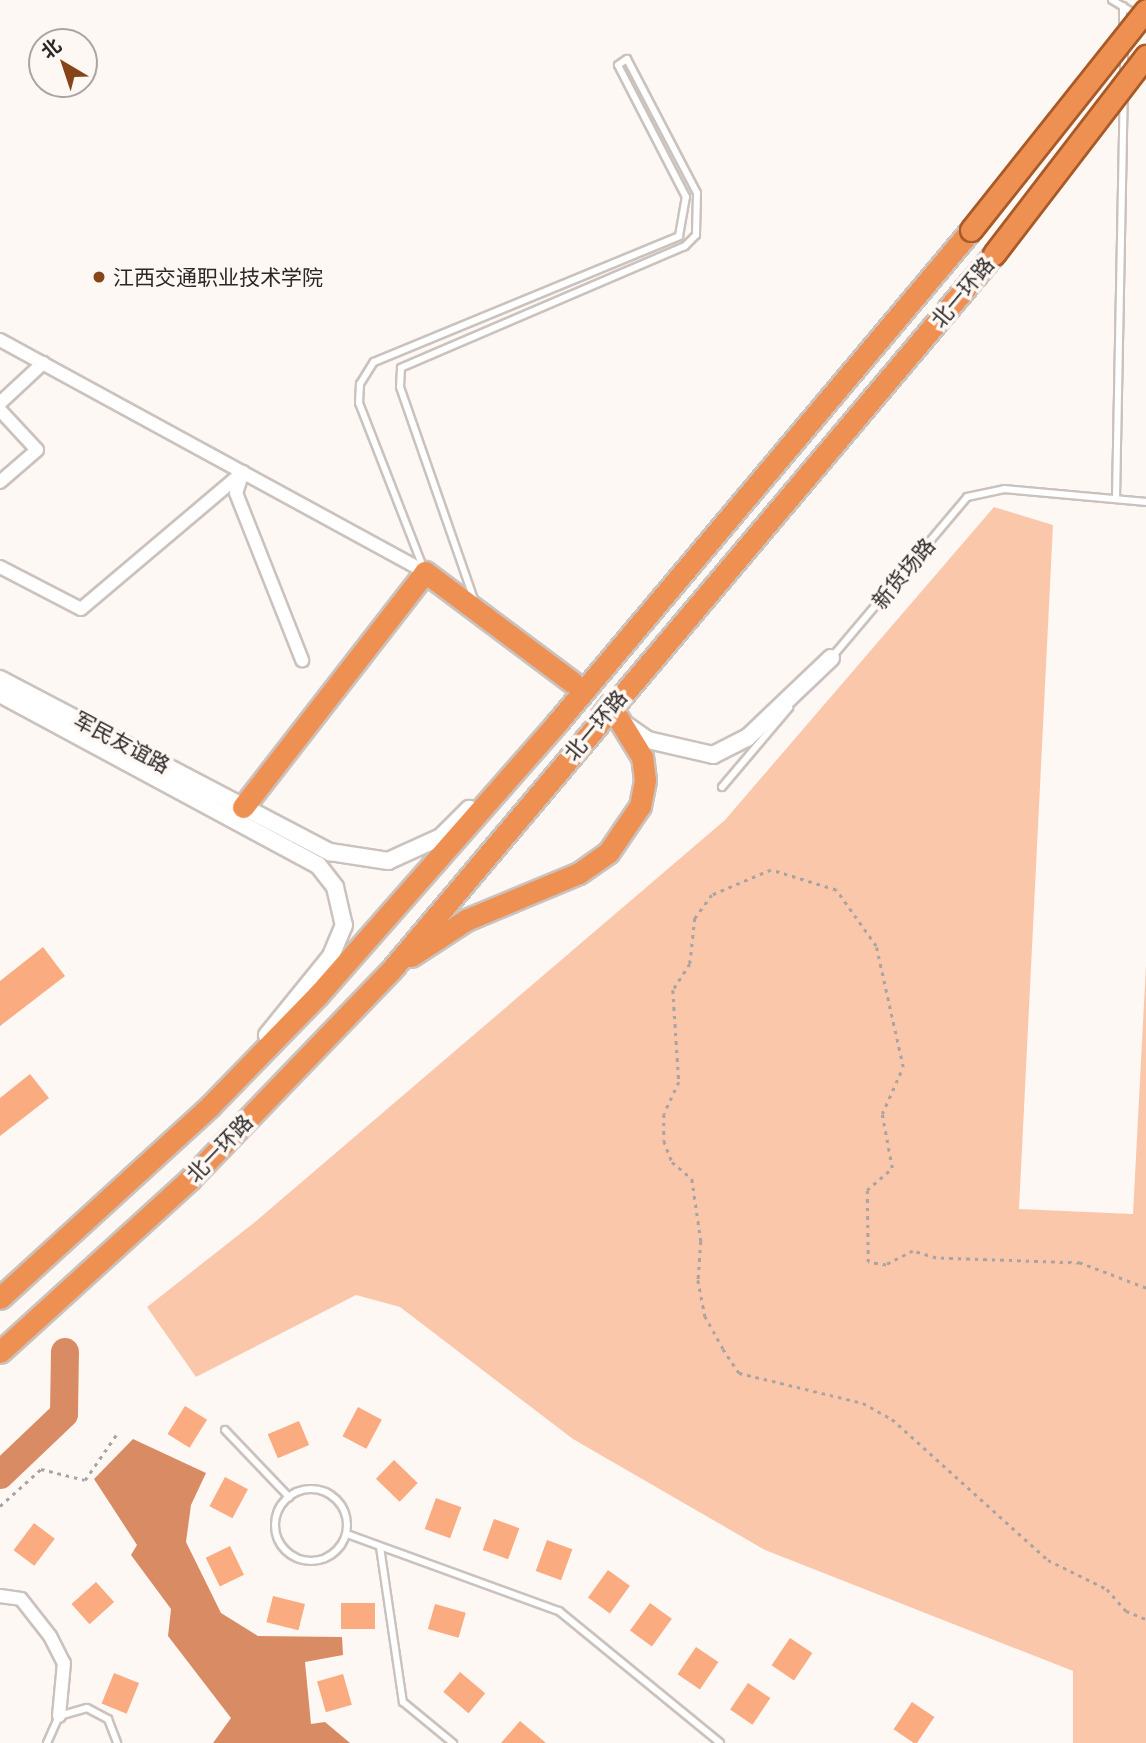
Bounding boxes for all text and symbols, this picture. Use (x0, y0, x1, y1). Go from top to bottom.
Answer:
north arrow (28, 28, 98, 98)
text: 北 (35, 32, 67, 64)
street label: 北一环路 (925, 252, 999, 332)
place label: 江西交通职业技术学院 (113, 264, 323, 290)
marker: 江西交通职业技术学院 (91, 269, 107, 285)
street label: 新货场路 (866, 533, 940, 613)
street label: 北一环路 (558, 685, 632, 765)
street label: 军民友谊路 (70, 706, 174, 778)
street label: 北一环路 (181, 1109, 257, 1187)

